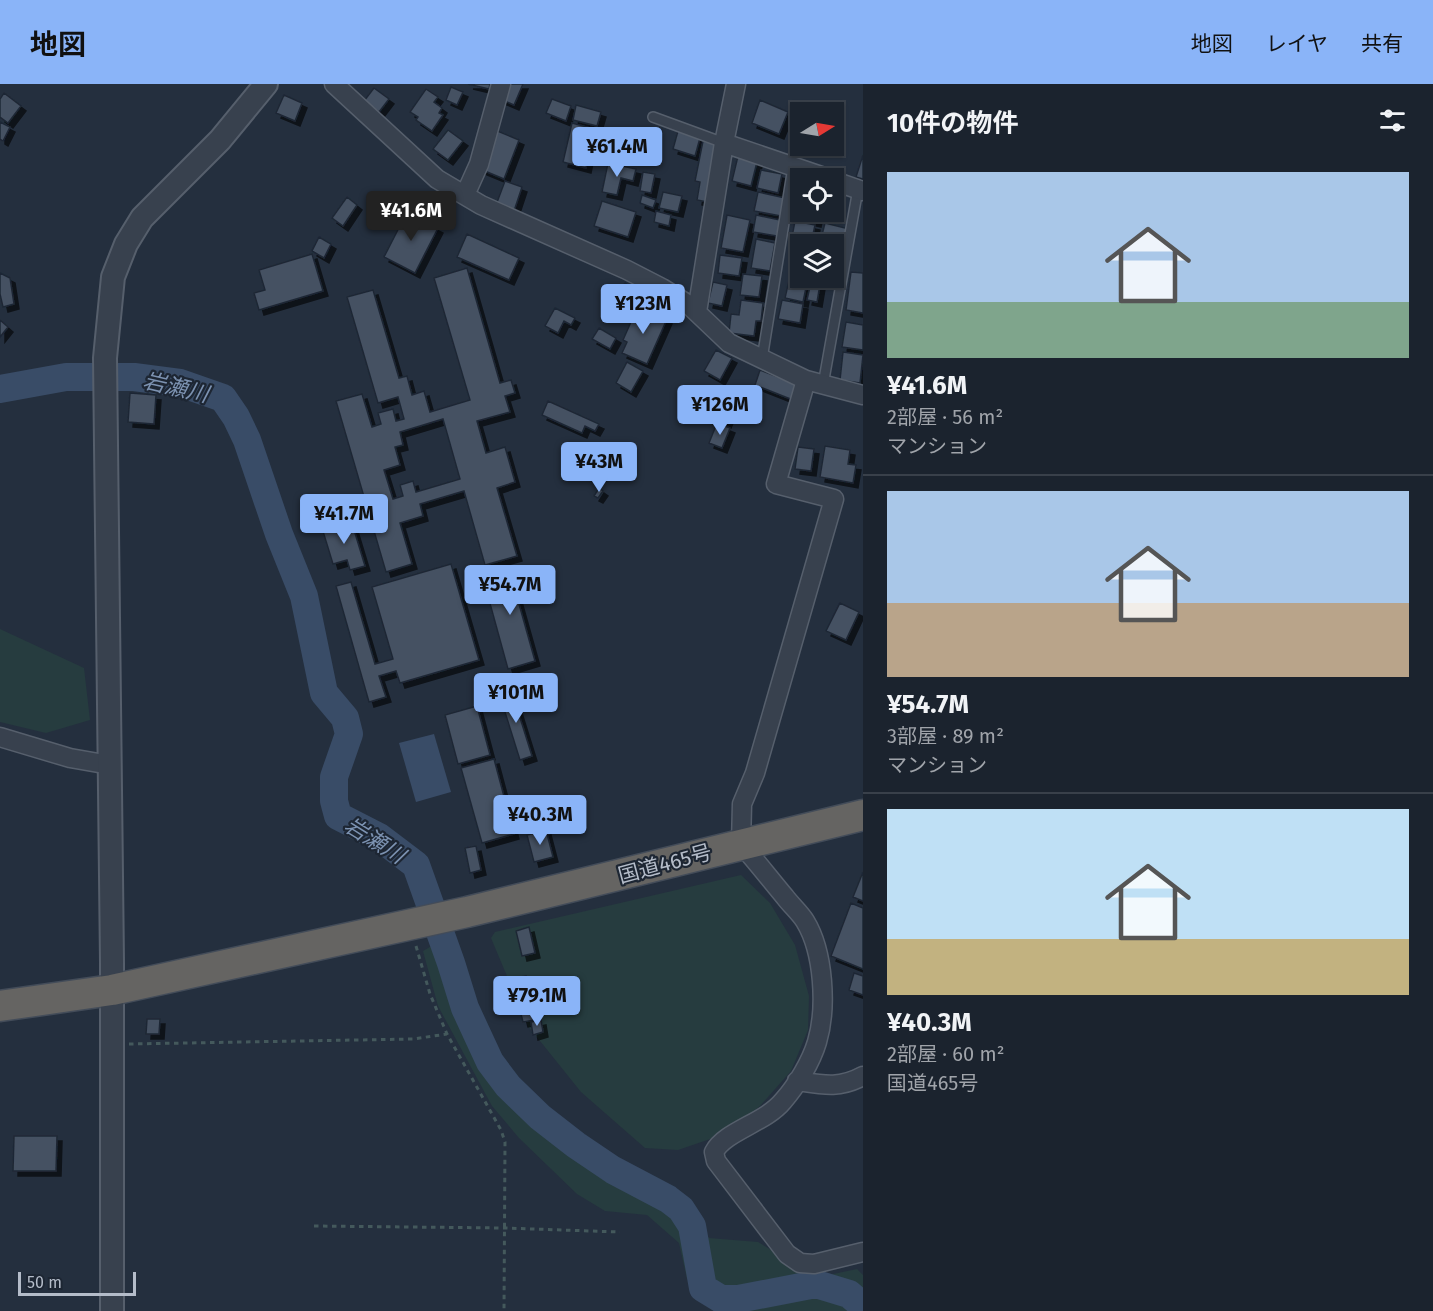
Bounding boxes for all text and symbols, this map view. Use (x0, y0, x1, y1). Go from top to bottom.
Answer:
text: 地図 (30, 28, 86, 61)
text: 地図 (1191, 31, 1233, 57)
text: レイヤ (1266, 31, 1328, 57)
text: 共有 (1361, 31, 1403, 57)
north arrow (790, 102, 844, 156)
map controls (790, 102, 844, 288)
icon: filters (1376, 104, 1409, 137)
text: 10件の物件 (887, 108, 1018, 139)
pin: ¥61.4M (568, 127, 666, 178)
text: ¥61.4M (586, 134, 648, 158)
button: locate (790, 168, 844, 222)
pin: ¥41.6M (362, 191, 460, 242)
text: ¥41.6M (380, 198, 442, 222)
icon: home (1094, 211, 1202, 319)
button: layers (790, 234, 844, 288)
pin: ¥123M (601, 284, 685, 335)
text: ¥123M (615, 291, 671, 315)
water label: 岩瀬川 (141, 367, 213, 409)
text: ¥41.6M (887, 370, 967, 401)
pin: ¥126M (678, 385, 762, 436)
text: ¥126M (691, 392, 749, 416)
text: 2部屋 · 56 m² (887, 405, 1003, 429)
text: マンション (887, 434, 987, 458)
pin: ¥43M (563, 442, 635, 493)
text: ¥43M (575, 449, 623, 473)
pin: ¥41.7M (295, 494, 393, 545)
text: ¥41.7M (314, 501, 374, 525)
icon: home (1094, 530, 1202, 638)
pin: ¥54.7M (461, 565, 559, 616)
text: ¥54.7M (478, 572, 542, 596)
pin: ¥101M (474, 673, 558, 724)
text: ¥101M (488, 680, 544, 704)
text: ¥54.7M (887, 689, 969, 720)
text: 3部屋 · 89 m² (887, 724, 1004, 748)
text: マンション (887, 753, 987, 777)
pin: ¥40.3M (491, 795, 589, 846)
text: ¥40.3M (507, 802, 573, 826)
water label: 岩瀬川 (340, 811, 412, 870)
street label: 国道465号 (615, 839, 715, 889)
icon: home (1094, 848, 1202, 956)
pin: ¥79.1M (488, 976, 586, 1027)
text: ¥79.1M (507, 983, 567, 1007)
text: ¥40.3M (887, 1007, 972, 1038)
text: 2部屋 · 60 m² (887, 1042, 1004, 1066)
text: 国道465号 (887, 1071, 978, 1095)
scale bar (18, 1269, 136, 1296)
text: 50 m (27, 1273, 62, 1292)

